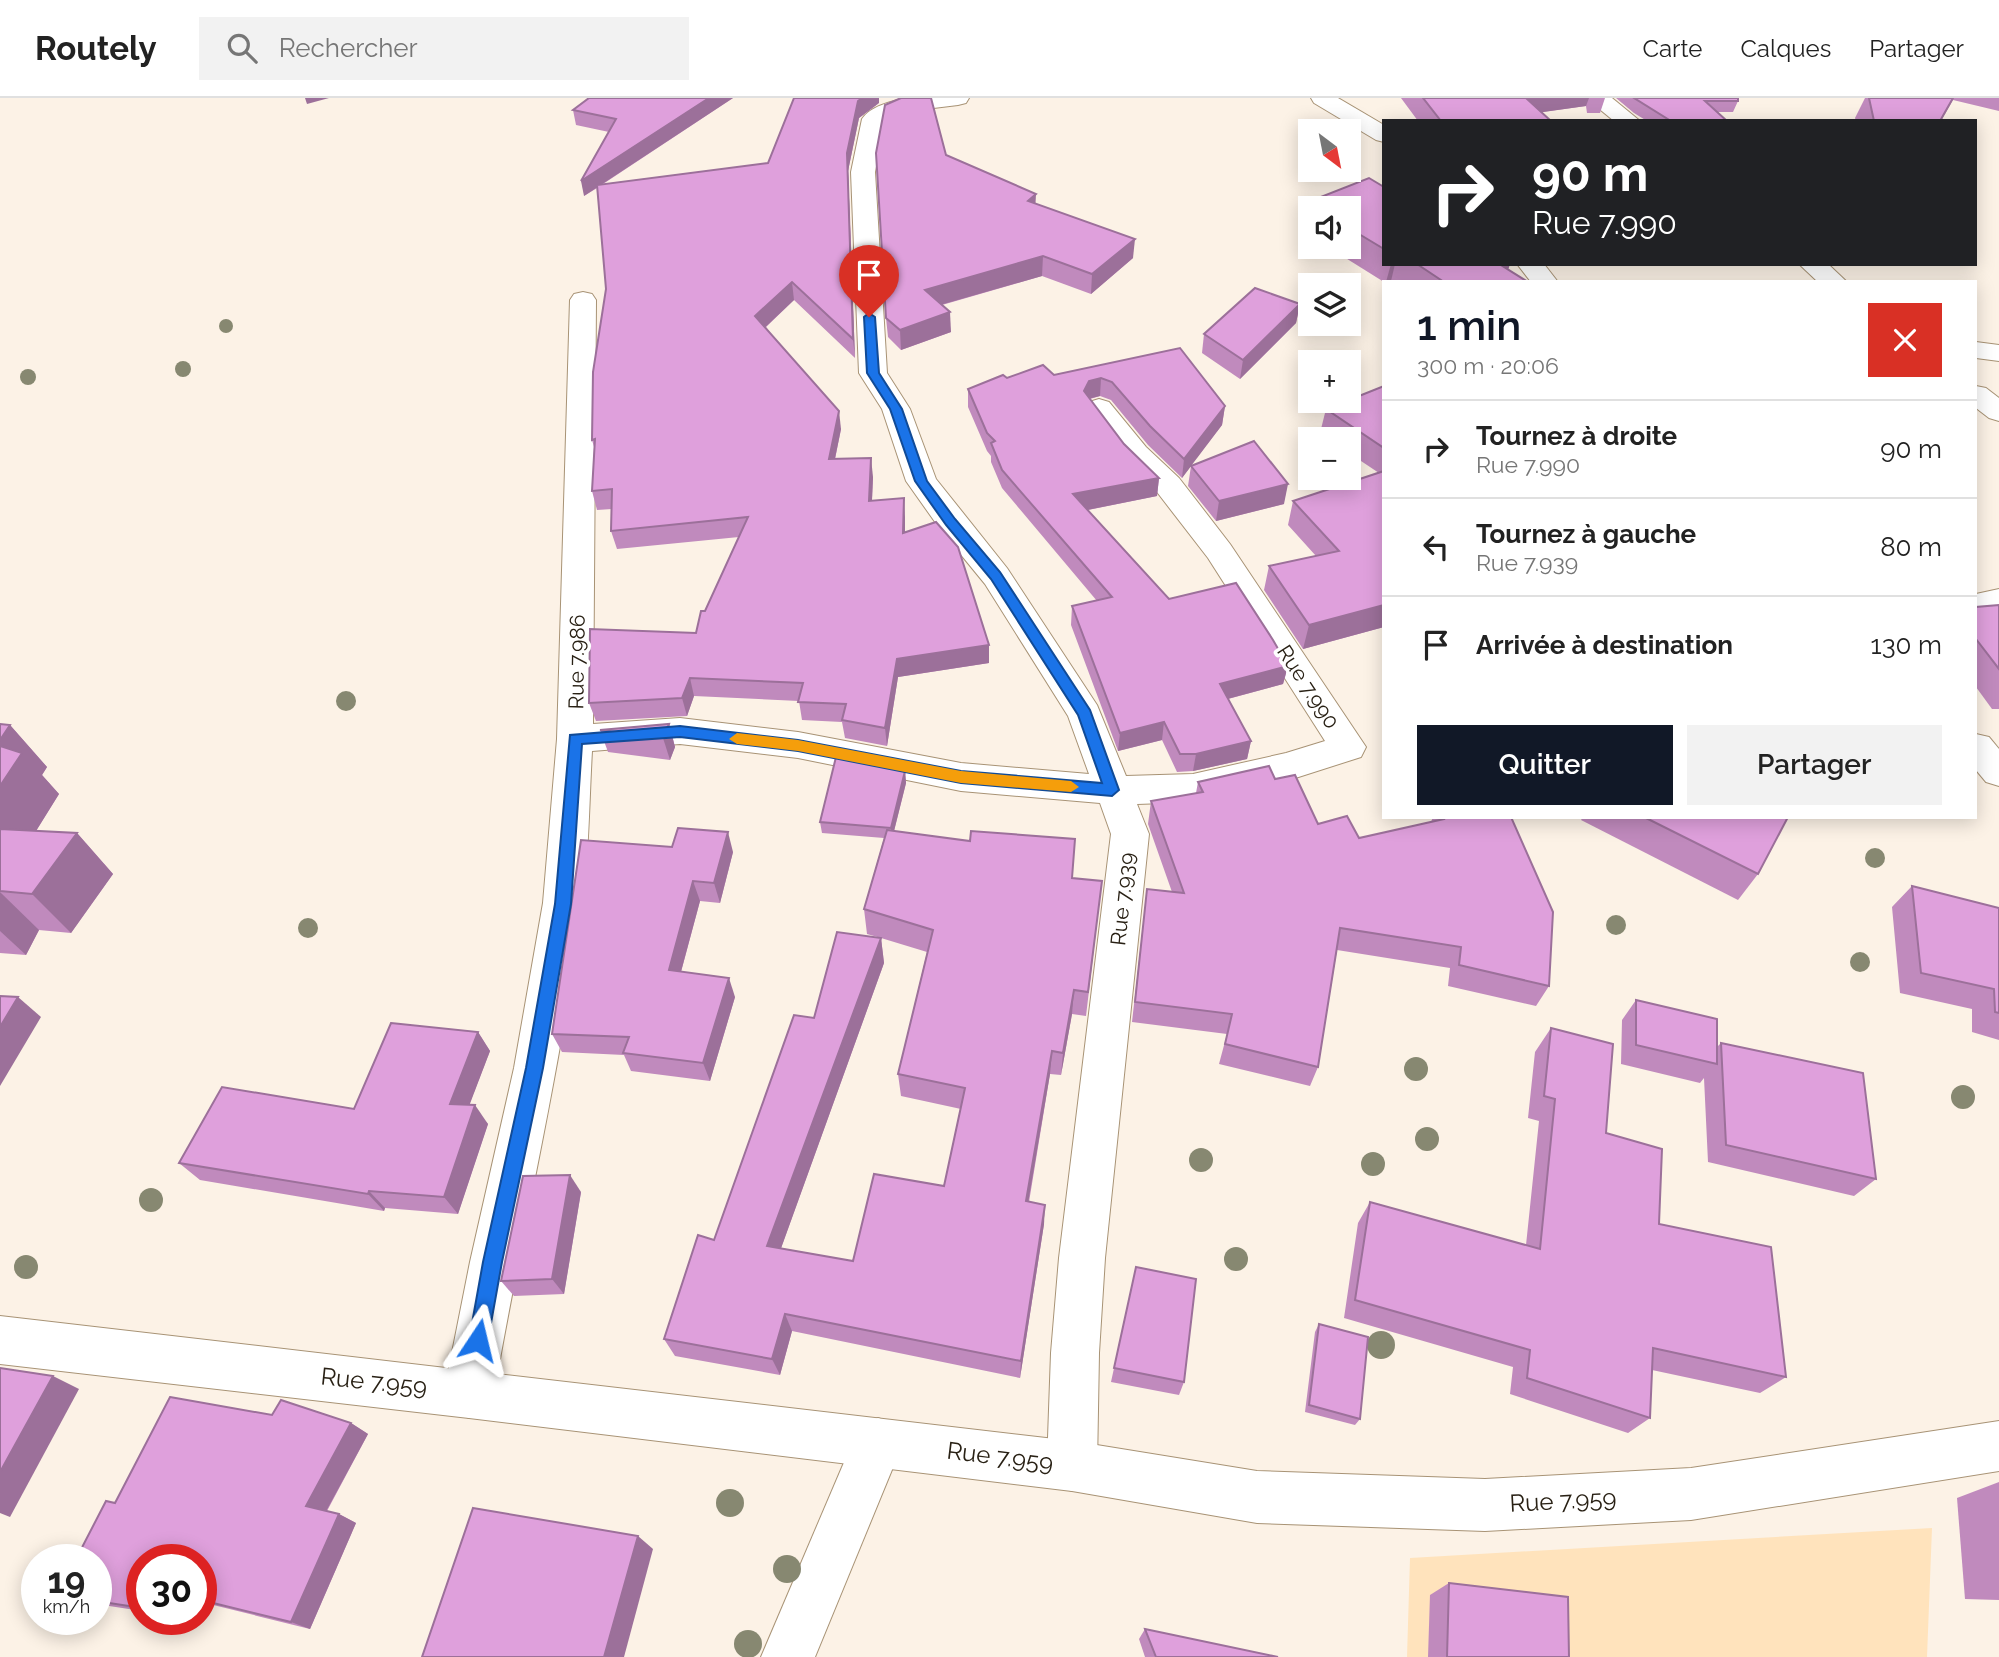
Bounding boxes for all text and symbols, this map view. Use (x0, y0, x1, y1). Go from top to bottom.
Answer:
search box (199, 17, 689, 80)
text: Routely (35, 29, 157, 68)
icon: search (223, 29, 261, 67)
text: Rechercher (279, 33, 418, 63)
text: Carte (1643, 34, 1702, 63)
text: Calques (1740, 34, 1831, 63)
text: Partager (1869, 34, 1964, 63)
north arrow (1298, 119, 1362, 182)
map controls (1298, 119, 1361, 490)
text: 90 m (1532, 145, 1648, 202)
icon: right (1417, 147, 1508, 238)
button: sound (1298, 196, 1361, 259)
text: Rue 7.990 (1532, 204, 1677, 241)
pin (839, 245, 899, 317)
icon: arrive (850, 256, 888, 294)
button: layers (1298, 273, 1361, 336)
text: 1 min (1417, 301, 1521, 350)
button: close (1868, 303, 1942, 377)
button: + (1298, 350, 1361, 413)
text: 300 m · 20:06 (1417, 352, 1559, 379)
text: Tournez à droite (1476, 421, 1677, 451)
button: − (1298, 427, 1361, 490)
icon: right (1417, 430, 1455, 468)
text: 90 m (1880, 434, 1942, 464)
text: Rue 7.990 (1476, 451, 1580, 478)
text: Tournez à gauche (1476, 519, 1696, 549)
icon: left (1417, 528, 1455, 566)
text: 80 m (1880, 532, 1942, 562)
text: Rue 7.939 (1476, 549, 1578, 576)
street label: Rue 7.986 (563, 614, 590, 710)
icon: arrive (1417, 626, 1455, 664)
text: Arrivée à destination (1476, 630, 1733, 660)
text: 130 m (1871, 630, 1942, 660)
street label: Rue 7.990 (1272, 640, 1345, 733)
button: Quitter (1417, 725, 1673, 805)
button: Partager (1687, 725, 1942, 805)
street label: Rue 7.939 (1105, 851, 1140, 947)
position arrow (441, 1303, 515, 1377)
street label: Rue 7.959 (319, 1361, 429, 1402)
street label: Rue 7.959 (945, 1436, 1055, 1477)
street label: Rue 7.959 (1509, 1483, 1617, 1518)
speed limit sign: 30 (126, 1544, 217, 1635)
text: 19 (48, 1560, 85, 1601)
text: km/h (43, 1596, 90, 1617)

